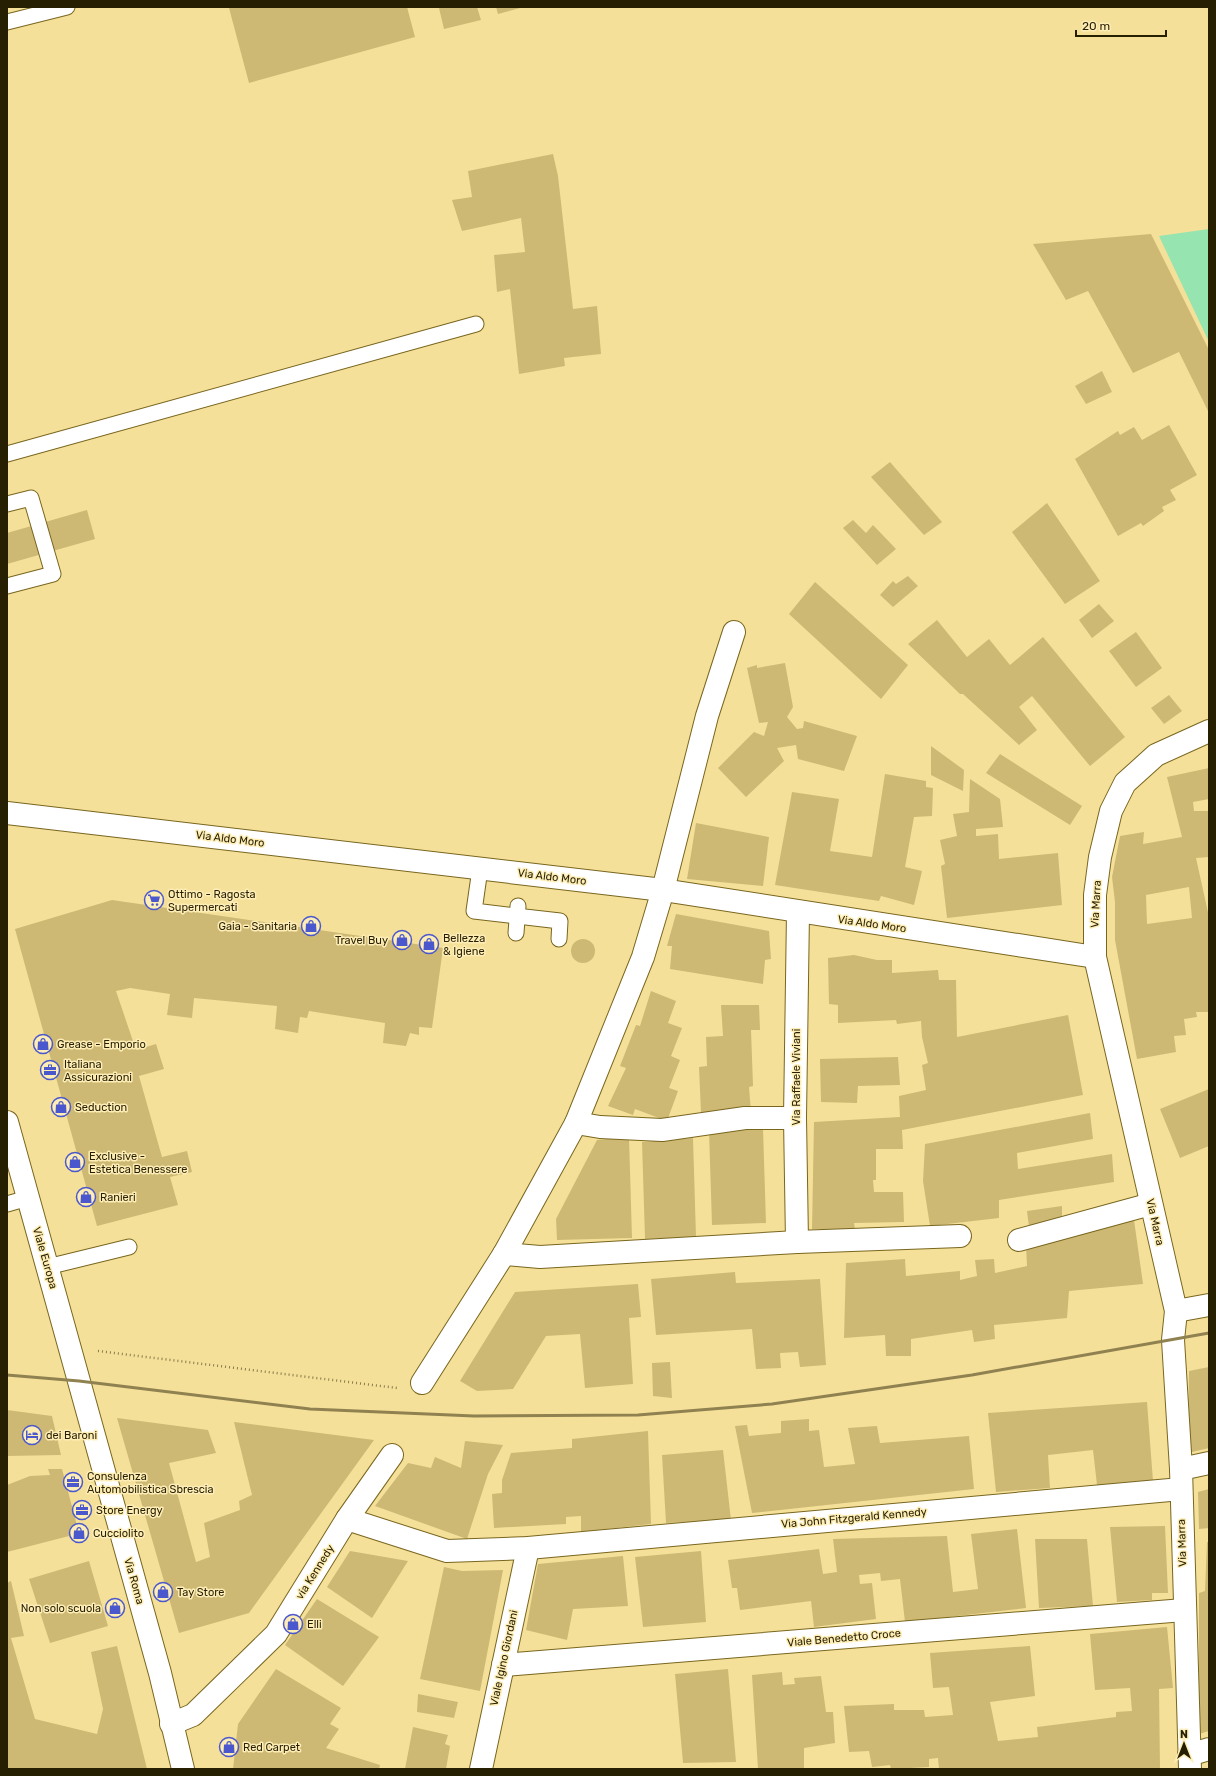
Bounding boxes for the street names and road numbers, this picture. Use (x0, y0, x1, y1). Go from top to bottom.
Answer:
street label: Via Aldo Moro (195, 828, 265, 850)
street label: Via Aldo Moro (517, 866, 587, 888)
street label: Via Marra (1088, 880, 1104, 928)
street label: Via Aldo Moro (837, 913, 907, 935)
street label: Via Raffaele Viviani (790, 1029, 803, 1125)
street label: Via Marra (1143, 1197, 1167, 1247)
street label: Viale Europa (30, 1226, 60, 1290)
street label: Via John Fitzgerald Kennedy (781, 1505, 927, 1531)
street label: Via Marra (1175, 1519, 1189, 1567)
street label: via Kennedy (293, 1542, 337, 1602)
street label: Via Roma (121, 1556, 147, 1606)
street label: Viale Igino Giordani (487, 1609, 521, 1707)
street label: Viale Benedetto Croce (787, 1627, 901, 1649)

